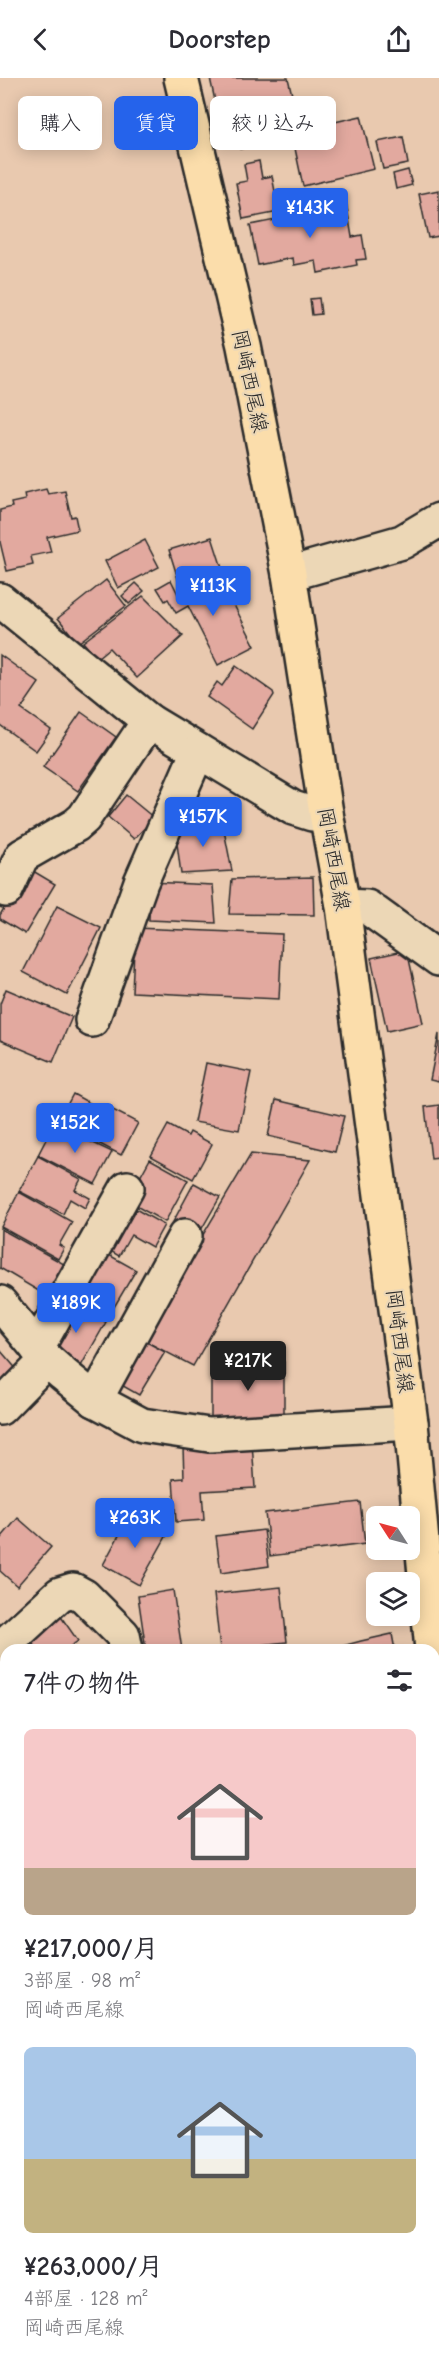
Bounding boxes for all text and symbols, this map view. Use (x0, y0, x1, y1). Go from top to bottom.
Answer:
icon: back (24, 23, 57, 56)
icon: share (382, 23, 415, 56)
text: Doorstep (168, 24, 271, 55)
chip: 購入 (18, 96, 102, 150)
chip: 賃貸 (114, 96, 198, 150)
chip: 絞り込み (210, 96, 336, 150)
pin: ¥143K (268, 188, 352, 239)
text: ¥143K (286, 196, 334, 219)
street label: 岡崎西尾線 (227, 327, 273, 435)
pin: ¥113K (171, 566, 255, 617)
text: ¥113K (190, 574, 236, 597)
pin: ¥157K (161, 797, 245, 848)
text: ¥157K (179, 805, 227, 828)
street label: 岡崎西尾線 (313, 805, 355, 913)
pin: ¥152K (33, 1103, 117, 1154)
text: ¥152K (50, 1111, 100, 1134)
pin: ¥189K (34, 1283, 118, 1334)
street label: 岡崎西尾線 (382, 1287, 418, 1395)
text: ¥189K (51, 1291, 101, 1314)
pin: ¥217K (206, 1341, 290, 1392)
text: ¥217K (224, 1349, 272, 1372)
pin: ¥263K (93, 1498, 177, 1549)
text: ¥263K (109, 1506, 161, 1529)
north arrow (366, 1506, 420, 1560)
map controls (366, 1506, 420, 1626)
button: layers (366, 1572, 420, 1626)
icon: filters (383, 1664, 416, 1697)
text: 7件の物件 (24, 1669, 140, 1699)
icon: home (166, 1768, 274, 1876)
text: ¥217,000/月 (24, 1934, 159, 1964)
text: 3部屋 · 98 m² (24, 1969, 140, 1992)
text: 岡崎西尾線 (24, 1998, 124, 2021)
icon: home (166, 2086, 274, 2194)
text: ¥263,000/月 (24, 2252, 163, 2282)
text: 4部屋 · 128 m² (24, 2287, 147, 2310)
text: 岡崎西尾線 (24, 2316, 124, 2339)

